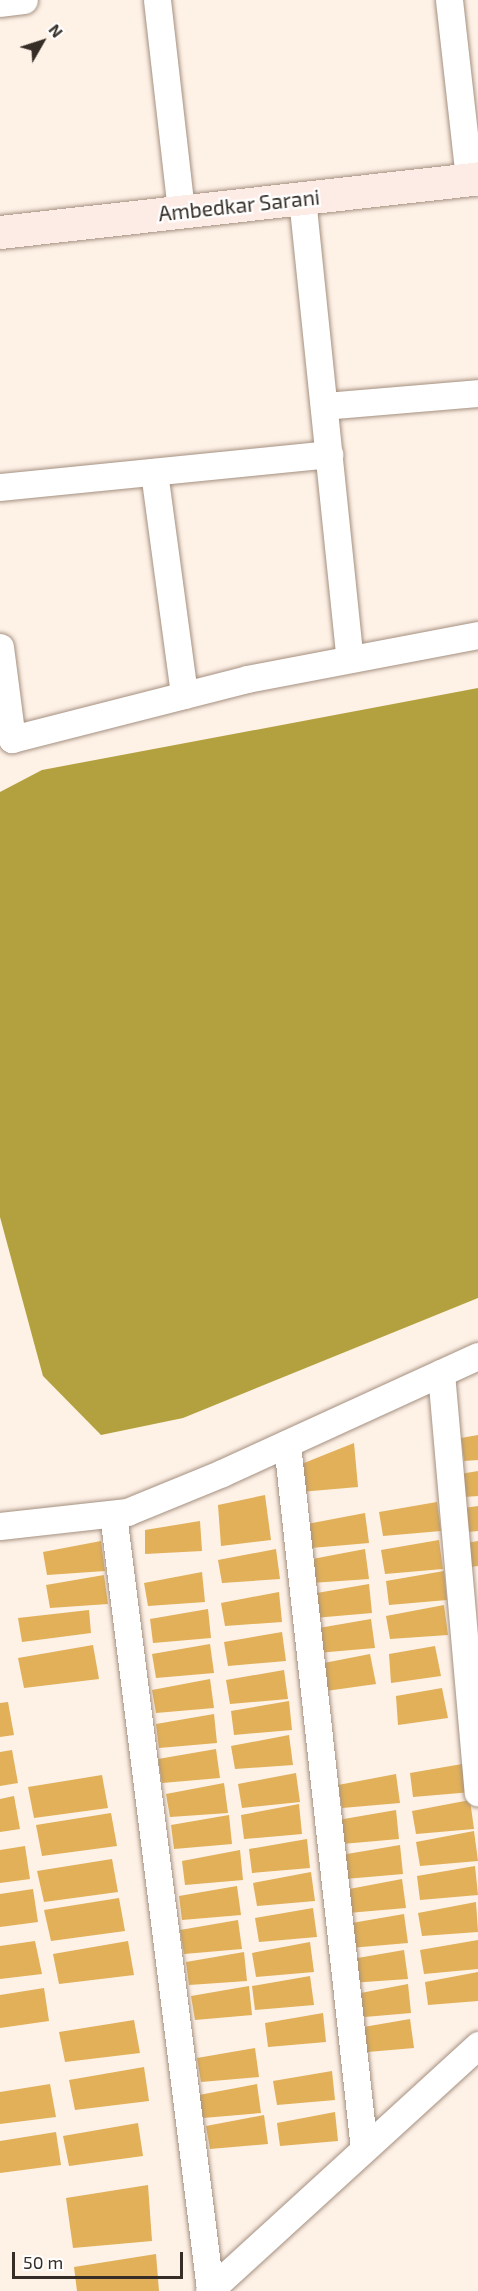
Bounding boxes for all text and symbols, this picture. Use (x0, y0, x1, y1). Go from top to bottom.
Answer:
north arrow (12, 12, 72, 72)
text: N (45, 20, 67, 41)
street label: Ambedkar Sarani (157, 184, 321, 226)
scale bar (15, 2240, 186, 2278)
text: 50 m (23, 2251, 63, 2273)

